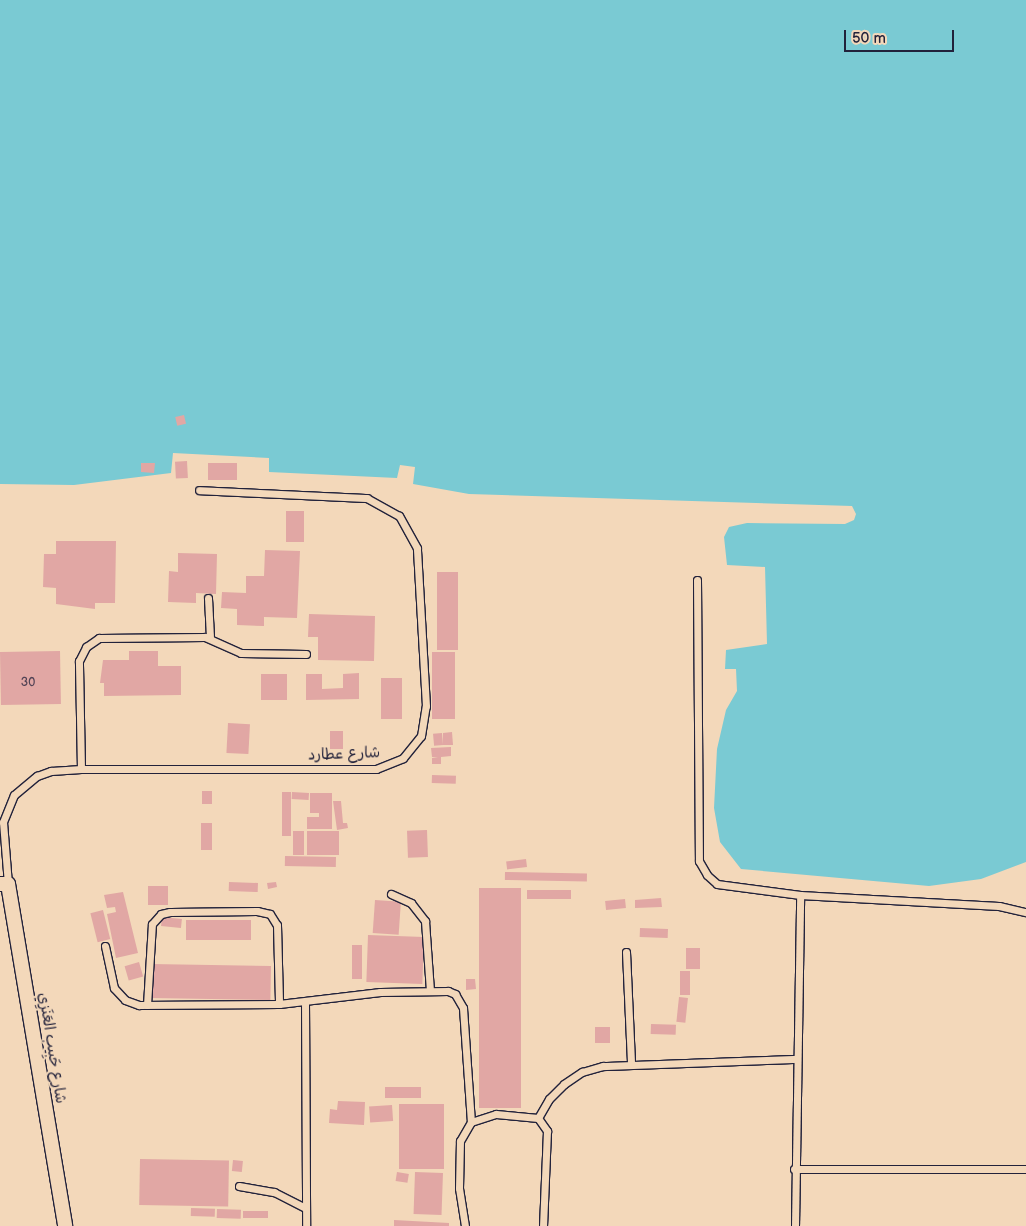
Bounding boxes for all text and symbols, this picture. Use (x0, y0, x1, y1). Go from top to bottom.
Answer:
scale bar (846, 20, 956, 52)
text: 50 m (852, 29, 886, 48)
house number: 30 (21, 676, 35, 690)
street label: شارع عطارد (308, 744, 380, 764)
street label: شارع حَبِيب العَنَزِي (34, 991, 70, 1105)

